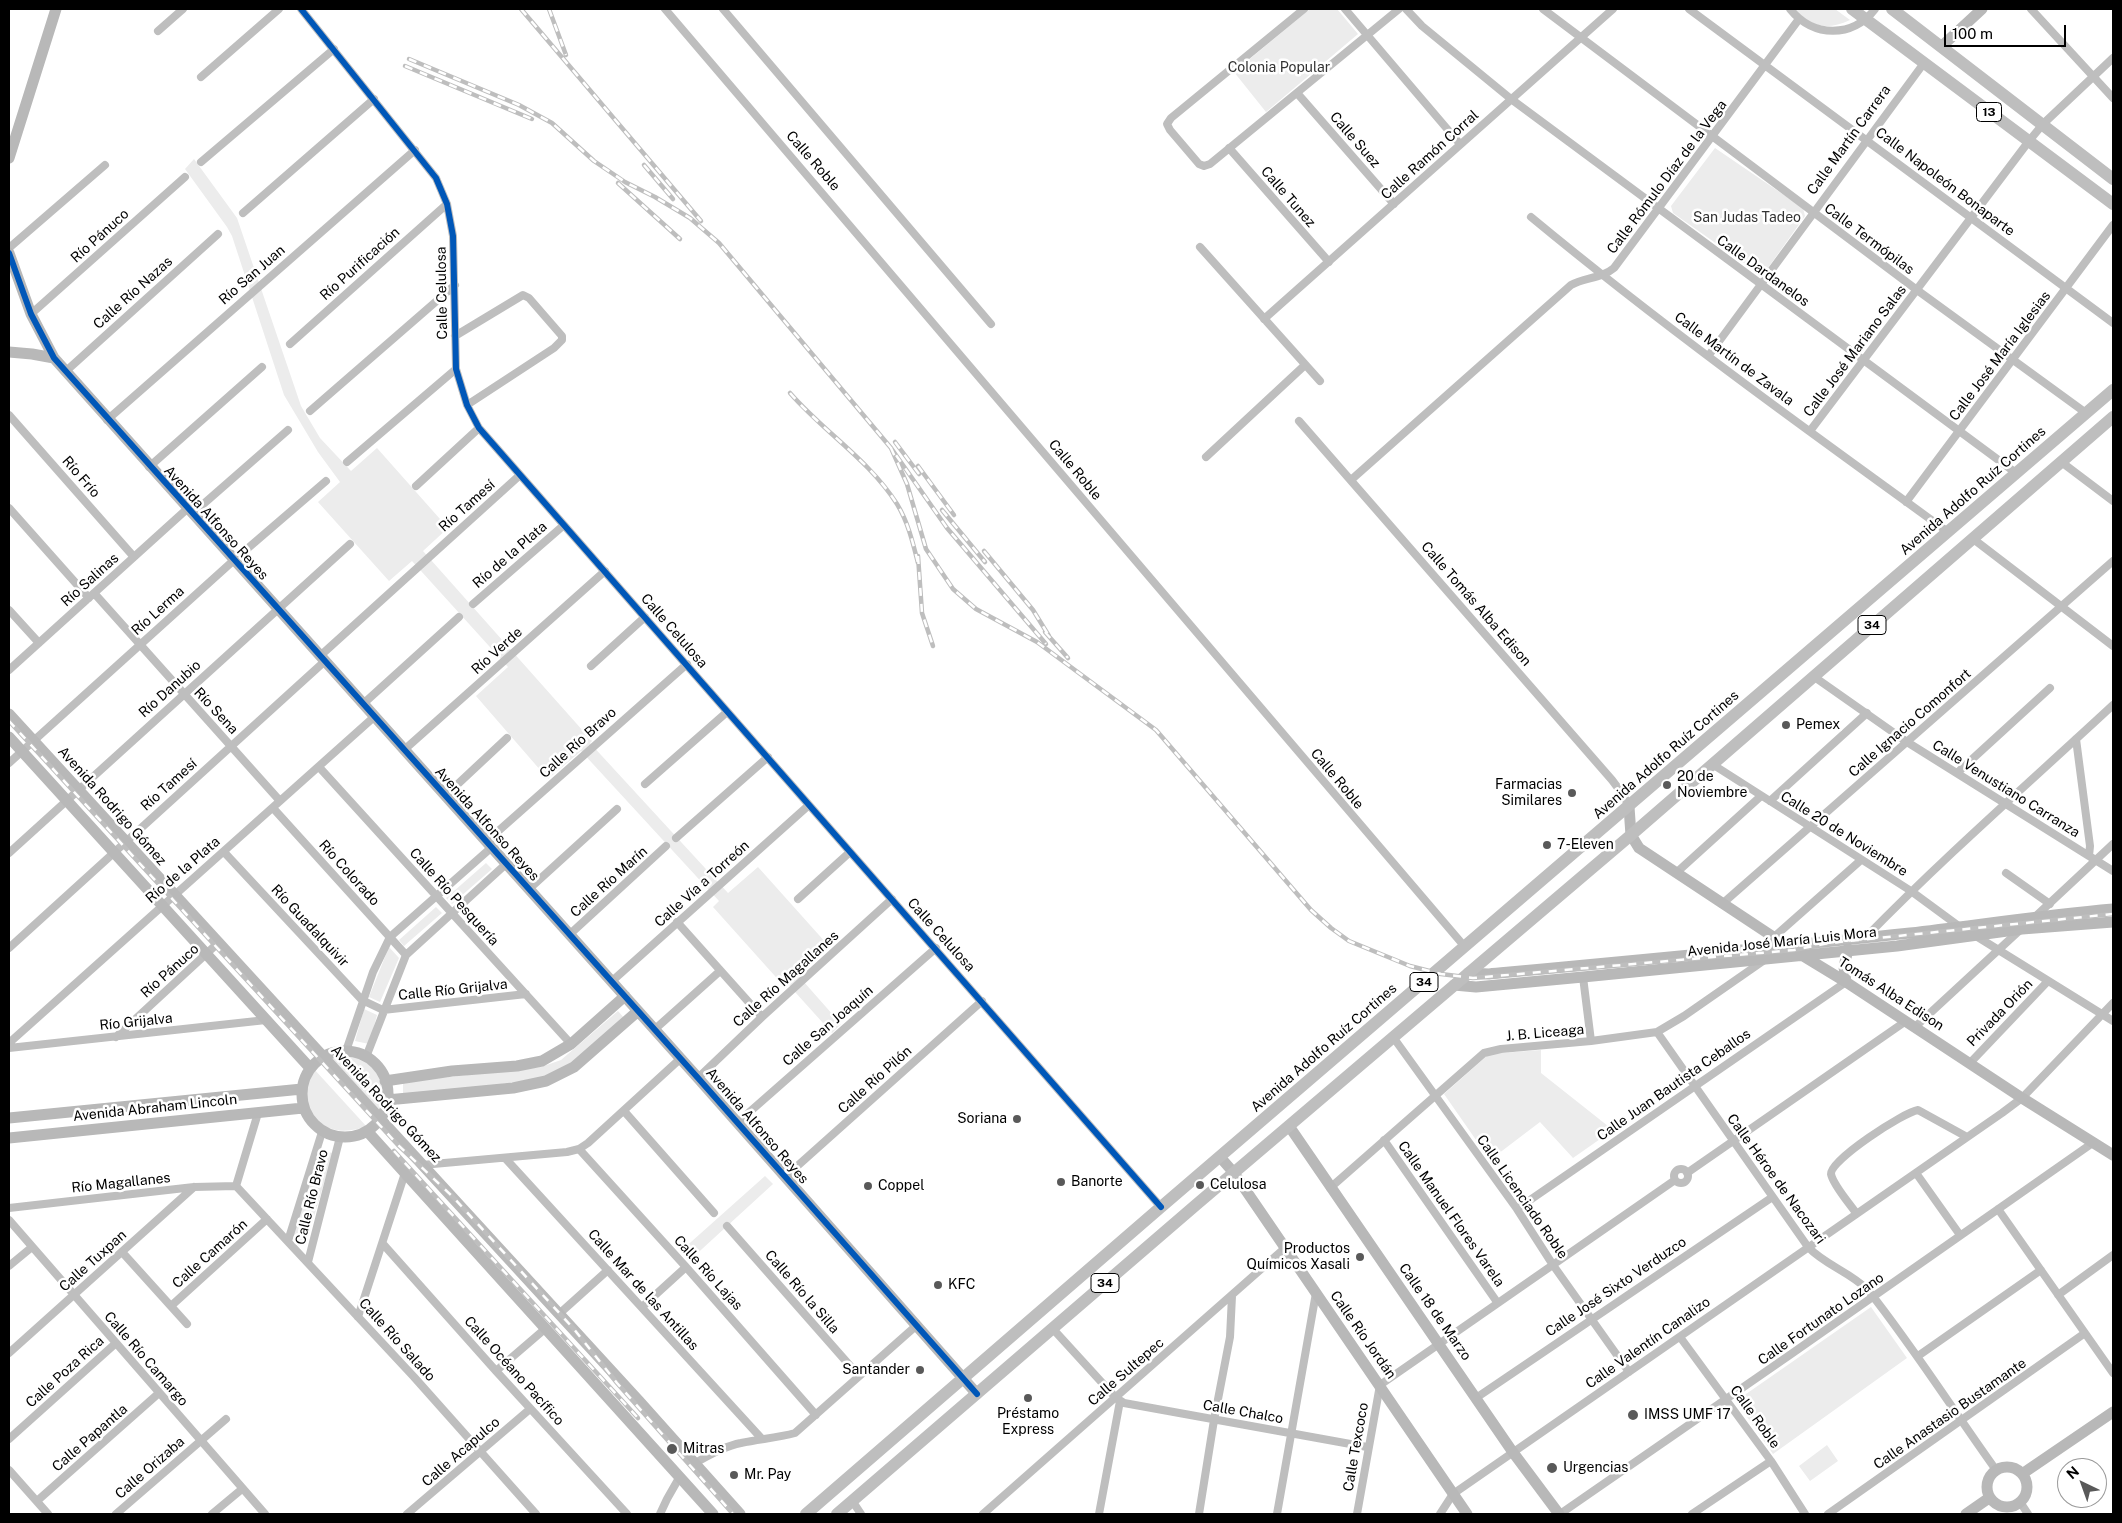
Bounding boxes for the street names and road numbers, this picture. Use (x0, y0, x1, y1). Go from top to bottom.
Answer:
street label: Calle Martín Carrera (1804, 82, 1894, 198)
street label: Calle Rómulo Díaz de la Vega (1604, 97, 1730, 257)
road number: 13 (1976, 102, 2002, 121)
street label: Calle Ramón Corral (1378, 107, 1482, 203)
street label: Calle Suez (1326, 109, 1384, 171)
street label: Calle Napoleón Bonaparte (1872, 124, 2018, 240)
street label: Calle Roble (782, 128, 844, 194)
street label: Calle Tunez (1257, 163, 1319, 231)
street label: Calle Termópilas (1821, 200, 1917, 278)
street label: Río Pánuco (68, 206, 132, 266)
street label: Río Purificación (317, 224, 403, 304)
street label: Calle Dardanelos (1713, 232, 1813, 310)
street label: Río San Juan (216, 242, 288, 308)
street label: Calle Celulosa (433, 246, 451, 340)
street label: Calle Río Nazas (90, 253, 176, 333)
street label: Calle José Mariano Salas (1800, 282, 1910, 420)
street label: Calle José María Iglesias (1946, 288, 2054, 424)
street label: Calle Martín de Zavala (1671, 309, 1797, 409)
street label: Avenida Adolfo Ruíz Cortines (1897, 423, 2049, 559)
street label: Calle Roble (1045, 436, 1105, 504)
street label: Río Frío (59, 453, 103, 501)
street label: Avenida Alfonso Reyes (160, 462, 272, 584)
street label: Río Tamesí (435, 476, 499, 536)
street label: Río de la Plata (469, 518, 551, 592)
street label: Calle Tomás Alba Edison (1417, 538, 1535, 670)
street label: Río Salinas (58, 550, 122, 610)
street label: Río Lerma (128, 583, 188, 639)
street label: Calle Celulosa (637, 590, 711, 672)
road number: 34 (1858, 616, 1886, 634)
street label: Río Verde (468, 624, 526, 678)
street label: Río Danubio (136, 657, 204, 721)
street label: Calle Ignacio Comonfort (1845, 665, 1975, 781)
street label: Río Sena (190, 684, 242, 738)
street label: Avenida Adolfo Ruíz Cortines (1590, 687, 1742, 823)
street label: Calle Río Bravo (536, 704, 620, 782)
street label: Calle Venustiano Carranza (1929, 737, 2083, 841)
street label: Avenida Rodrigo Gómez (54, 743, 170, 869)
street label: Calle Roble (1307, 745, 1367, 813)
street label: Río Tamesí (137, 755, 201, 815)
street label: Avenida Alfonso Reyes (431, 763, 543, 885)
street label: Calle 20 de Noviembre (1777, 788, 1911, 880)
street label: Río de la Plata (142, 833, 224, 907)
street label: Río Colorado (315, 837, 383, 909)
street label: Calle Vía a Torreón (651, 837, 753, 931)
street label: Calle Río Marín (567, 843, 651, 921)
street label: Calle Río Pesquería (406, 845, 502, 949)
street label: Río Guadalquivir (268, 881, 352, 971)
street label: Calle Celulosa (904, 895, 978, 975)
street label: Avenida José María Luis Mora (1687, 924, 1877, 960)
street label: Calle Río Magallanes (730, 927, 842, 1031)
street label: Río Pánuco (138, 941, 202, 1001)
street label: Tomás Alba Edison (1835, 954, 1947, 1034)
road number: 34 (1410, 972, 1438, 992)
street label: Calle Río Grijalva (398, 976, 508, 1004)
street label: Privada Orión (1964, 976, 2036, 1050)
street label: Avenida Adolfo Ruíz Cortines (1248, 980, 1400, 1116)
street label: Calle San Joaquín (779, 982, 877, 1070)
street label: Río Grijalva (99, 1010, 173, 1034)
street label: J. B. Liceaga (1505, 1021, 1585, 1045)
street label: Calle Juan Bautista Ceballos (1594, 1026, 1754, 1144)
street label: Avenida Rodrigo Gómez (327, 1042, 445, 1166)
street label: Calle Río Pilón (835, 1043, 915, 1117)
street label: Avenida Alfonso Reyes (702, 1065, 812, 1187)
street label: Avenida Abraham Lincoln (72, 1091, 238, 1125)
street label: Calle Héroe de Nacozari (1723, 1111, 1829, 1247)
street label: Calle Licenciado Roble (1473, 1132, 1571, 1262)
street label: Calle Manuel Flores Varela (1394, 1138, 1508, 1290)
street label: Calle Río Bravo (292, 1148, 332, 1246)
street label: Río Magallanes (71, 1169, 171, 1197)
street label: Calle Camarón (169, 1216, 251, 1292)
street label: Calle Mar de las Antillas (584, 1226, 702, 1354)
street label: Calle Tuxpan (56, 1227, 130, 1295)
street label: Calle Río Lajas (670, 1232, 746, 1314)
street label: Calle José Sixto Verduzco (1543, 1234, 1689, 1340)
street label: Calle Río la Silla (761, 1247, 843, 1337)
street label: Calle 18 de Marzo (1395, 1260, 1475, 1364)
street label: Calle Fortunato Lozano (1755, 1269, 1887, 1369)
road number: 34 (1091, 1274, 1119, 1292)
street label: Calle Río Jordán (1326, 1288, 1400, 1382)
street label: Calle Valentín Canalizo (1582, 1294, 1714, 1392)
street label: Calle Río Salado (355, 1295, 439, 1385)
street label: Calle Río Camargo (100, 1308, 192, 1410)
street label: Calle Océano Pacífico (461, 1313, 567, 1429)
street label: Calle Poza Rica (23, 1333, 107, 1411)
street label: Calle Sultepec (1085, 1335, 1167, 1409)
street label: Calle Anastasio Bustamante (1870, 1355, 2030, 1473)
street label: Calle Roble (1726, 1382, 1784, 1452)
street label: Calle Chalco (1201, 1397, 1285, 1427)
street label: Calle Papantla (49, 1401, 131, 1475)
street label: Calle Texcoco (1340, 1401, 1372, 1493)
street label: Calle Acapulco (419, 1414, 503, 1490)
street label: Calle Orizaba (112, 1433, 188, 1503)

